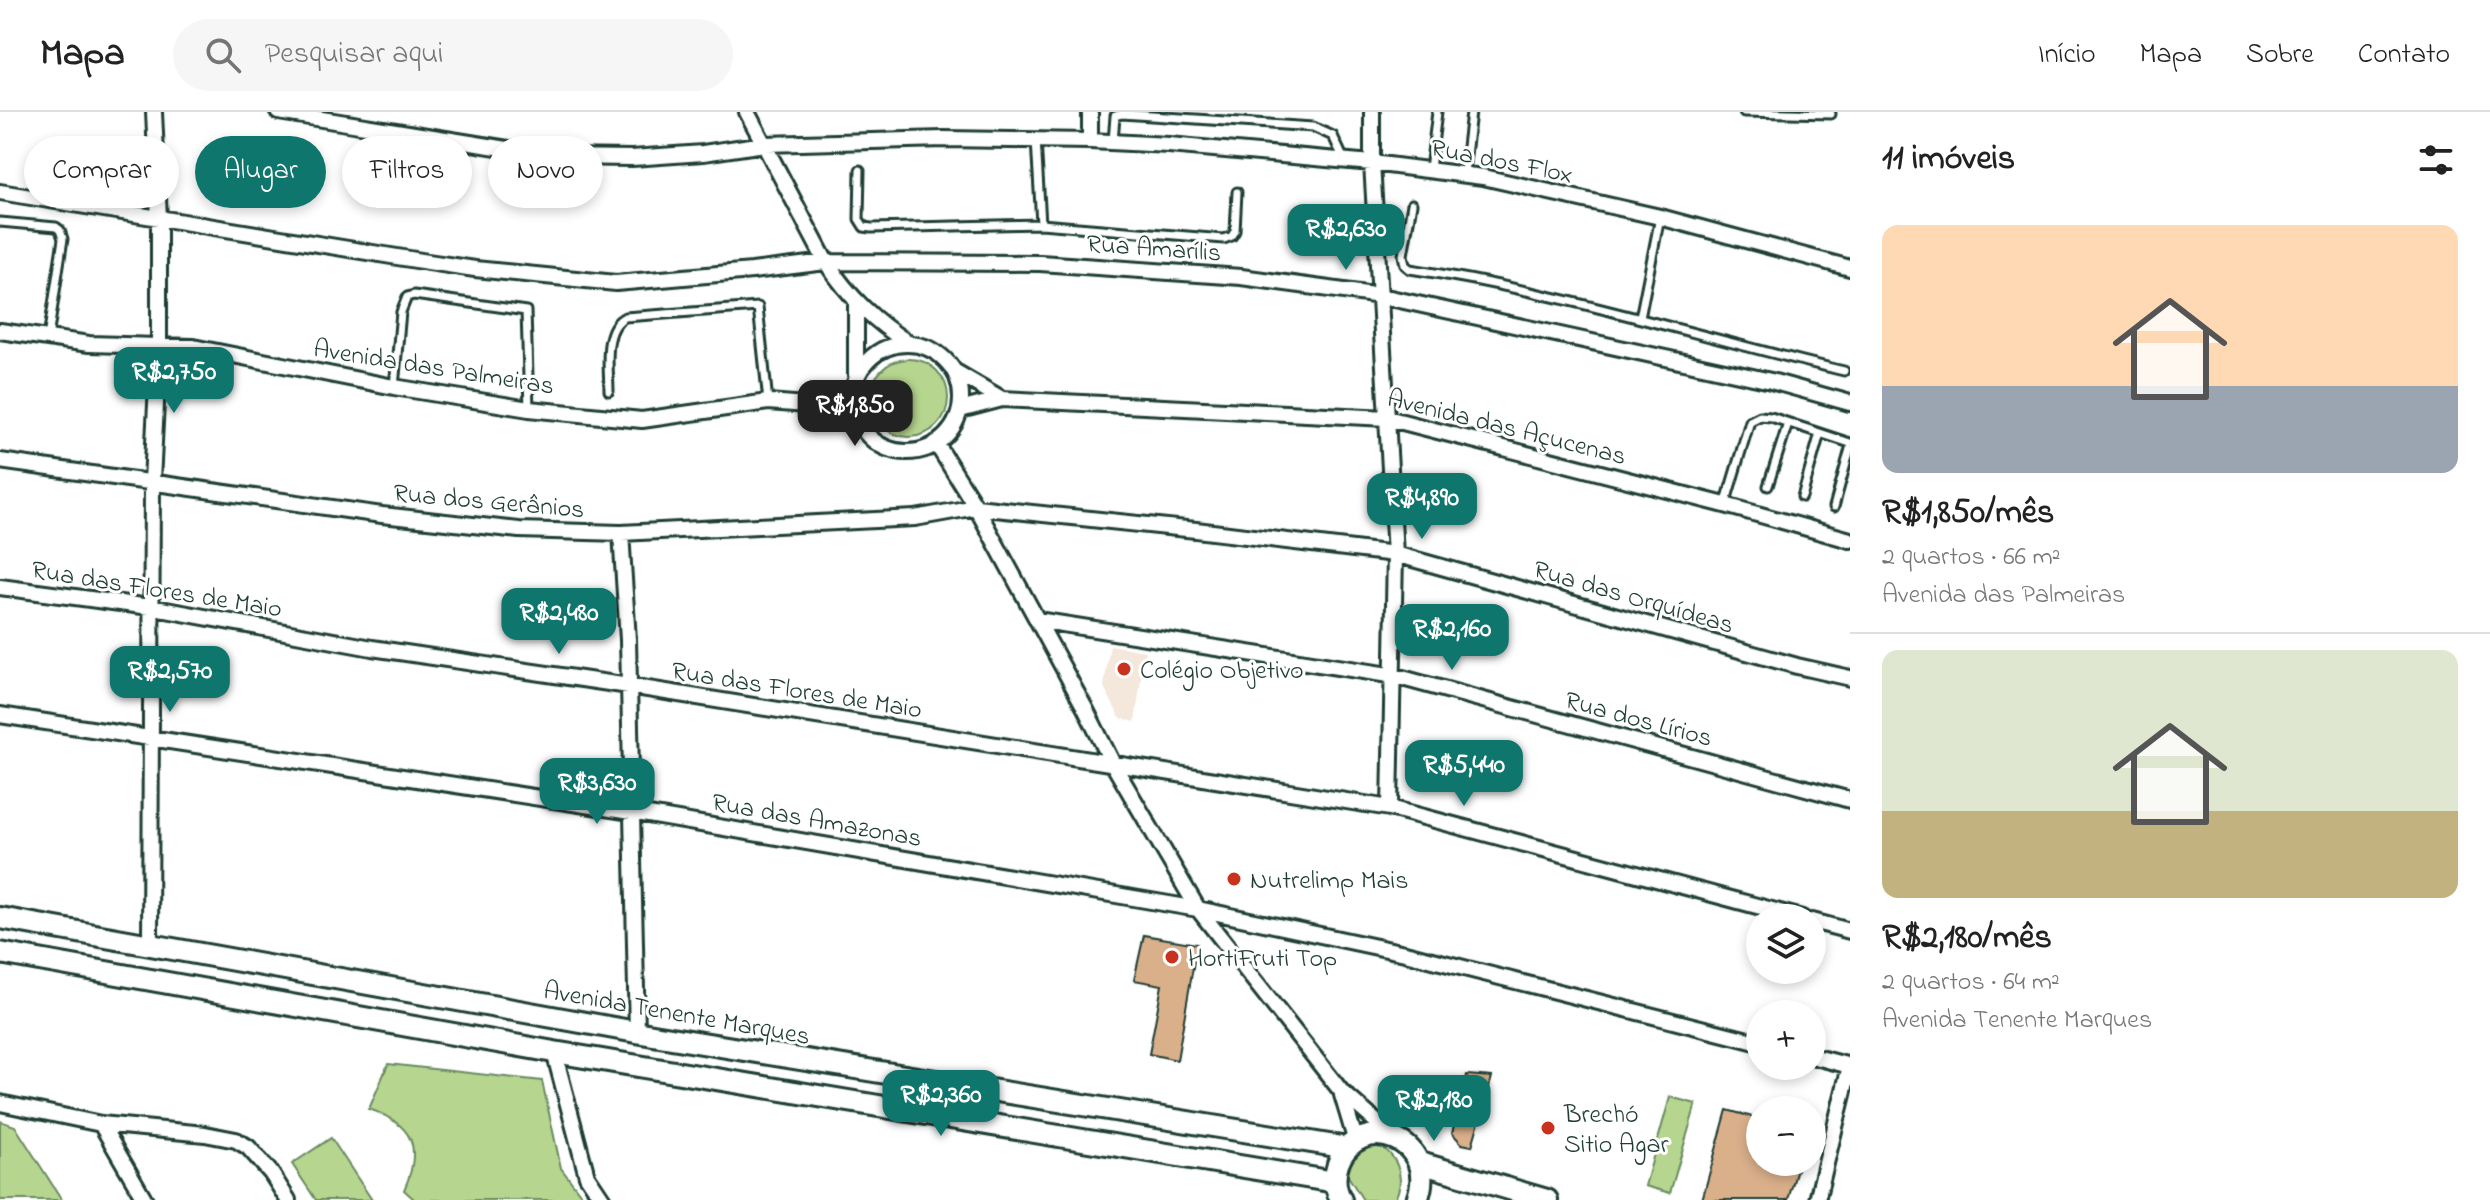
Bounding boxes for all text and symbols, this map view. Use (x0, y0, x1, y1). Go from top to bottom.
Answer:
search box (173, 19, 733, 91)
text: Mapa (40, 27, 125, 83)
icon: search (201, 33, 245, 77)
text: Pesquisar aqui (265, 33, 443, 77)
text: Início (2038, 35, 2096, 76)
text: Mapa (2140, 35, 2202, 76)
text: Sobre (2246, 35, 2314, 76)
text: Contato (2358, 35, 2450, 76)
street label: Rua dos Flox (1427, 131, 1576, 195)
text: 11 imóveis (1882, 135, 2015, 185)
chip: Comprar (24, 136, 179, 208)
chip: Alugar (195, 136, 326, 208)
chip: Filtros (342, 136, 472, 208)
chip: Novo (488, 136, 603, 208)
icon: filters (2414, 138, 2458, 182)
pin: R$2,630 (1272, 204, 1420, 272)
text: R$2,630 (1306, 211, 1386, 249)
street label: Rua Amarílis (1085, 226, 1222, 274)
icon: home (2098, 277, 2242, 421)
street label: Avenida das Palmeiras (310, 331, 557, 407)
pin: R$2,750 (100, 347, 248, 415)
text: R$2,750 (132, 354, 216, 392)
pin: R$1,850 (781, 380, 929, 448)
street label: Avenida das Açucenas (1383, 381, 1630, 477)
text: R$1,850 (816, 387, 894, 425)
pin: R$4,890 (1348, 473, 1496, 541)
street label: Rua dos Gerânios (392, 476, 586, 530)
text: R$4,890 (1385, 480, 1459, 518)
text: R$1,850/mês (1882, 489, 2054, 539)
text: 2 quartos · 66 m² (1882, 539, 2060, 577)
street label: Rua das Flores de Maio (29, 552, 284, 630)
street label: Rua das Orquídeas (1528, 552, 1738, 646)
text: Avenida das Palmeiras (1882, 577, 2125, 615)
pin: R$2,480 (485, 588, 633, 656)
text: R$2,480 (519, 595, 599, 633)
pin: R$2,160 (1378, 604, 1526, 672)
text: R$2,160 (1413, 611, 1491, 649)
pin: R$2,570 (96, 646, 244, 714)
text: R$2,570 (128, 653, 212, 691)
street label: Rua das Flores de Maio (669, 653, 924, 731)
place label: Colégio Objetivo (1140, 653, 1304, 691)
marker: Colégio Objetivo (1115, 660, 1133, 678)
street label: Rua dos Lírios (1560, 683, 1716, 759)
icon: home (2098, 702, 2242, 846)
pin: R$5,440 (1390, 740, 1538, 808)
text: R$5,440 (1423, 747, 1505, 785)
pin: R$3,630 (523, 758, 671, 826)
text: R$3,630 (558, 765, 636, 803)
street label: Rua das Amazonas (708, 785, 925, 859)
place label: Nutrelimp Mais (1250, 863, 1408, 901)
marker: Nutrelimp Mais (1225, 870, 1243, 888)
map controls (1746, 904, 1826, 1176)
button: layers (1746, 904, 1826, 984)
text: R$2,180/mês (1882, 914, 2052, 964)
place label: HortiFruti Top (1188, 941, 1337, 979)
marker: HortiFruti Top (1163, 948, 1181, 966)
text: 2 quartos · 64 m² (1882, 964, 2060, 1002)
street label: Avenida Tenente Marques (540, 973, 813, 1057)
button: + (1746, 1000, 1826, 1080)
text: Avenida Tenente Marques (1882, 1002, 2152, 1040)
pin: R$2,360 (867, 1070, 1015, 1138)
pin: R$2,180 (1360, 1075, 1508, 1143)
text: R$2,360 (901, 1077, 981, 1115)
text: R$2,180 (1396, 1082, 1472, 1120)
button: − (1746, 1096, 1826, 1176)
place label: Brechó Sitio Agar (1563, 1097, 1670, 1165)
marker: Brechó Sitio Agar (1539, 1119, 1557, 1137)

